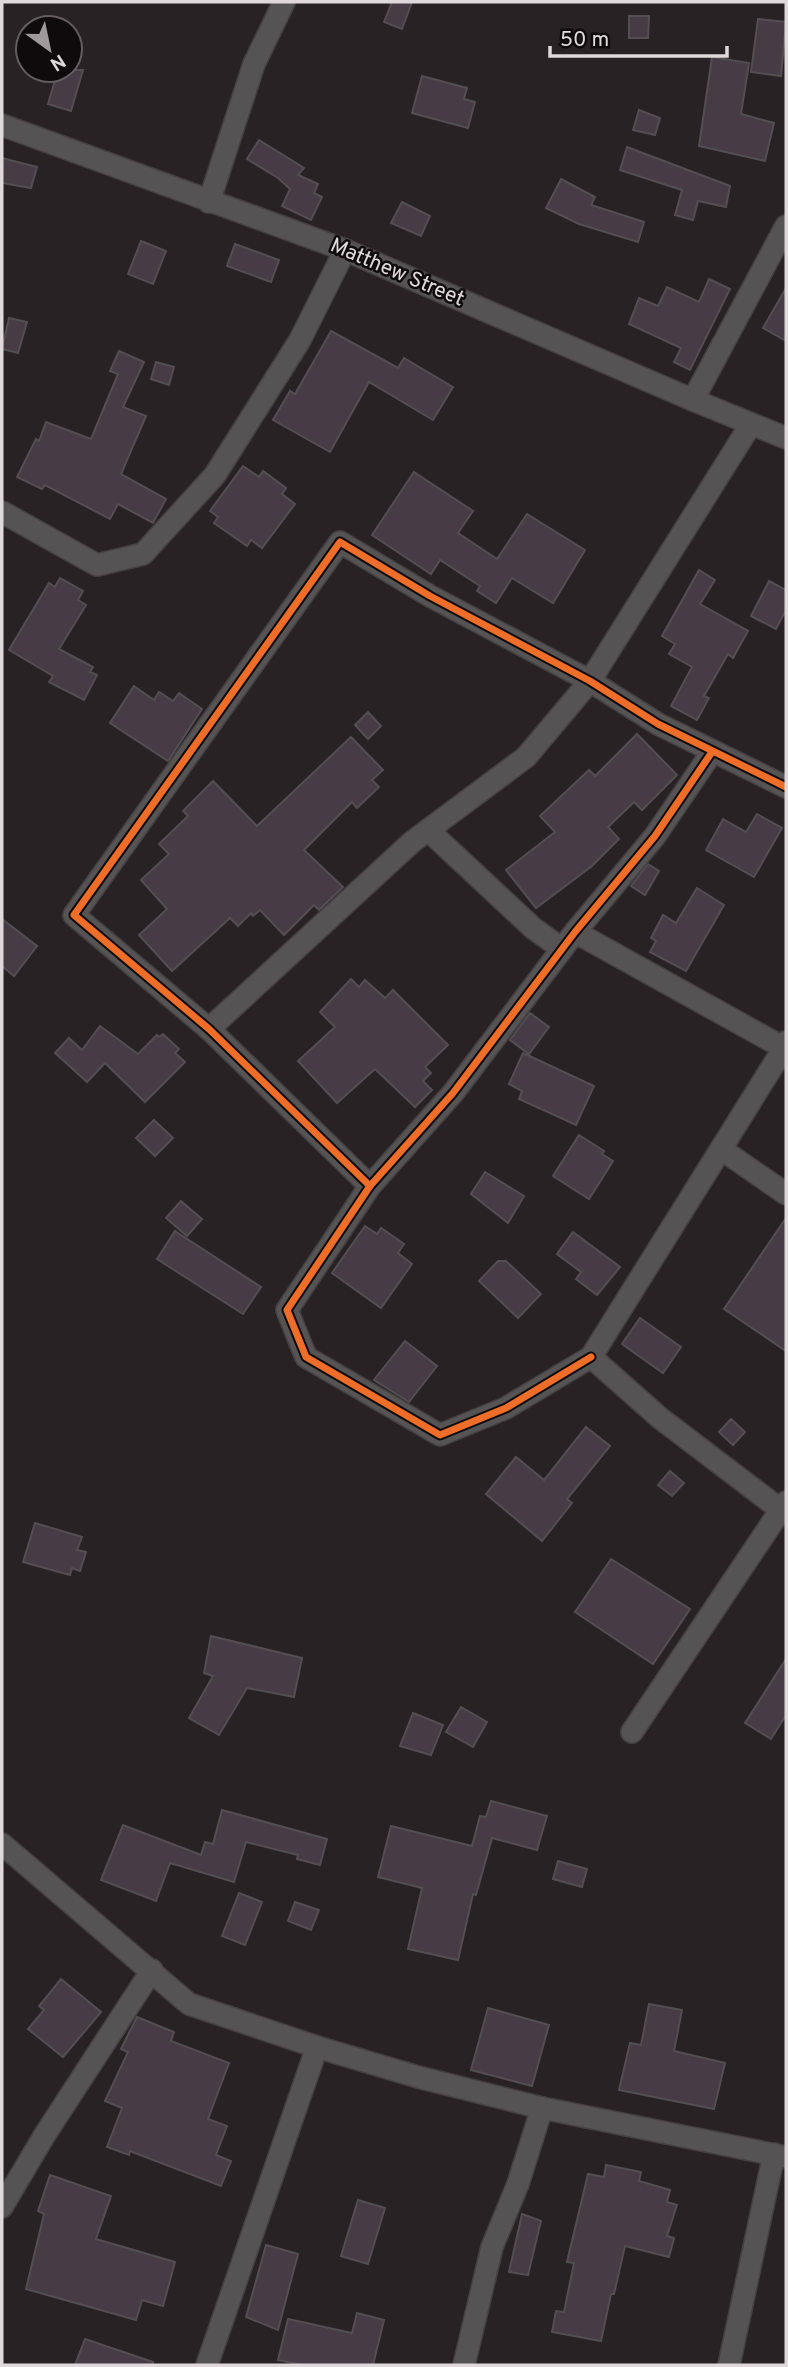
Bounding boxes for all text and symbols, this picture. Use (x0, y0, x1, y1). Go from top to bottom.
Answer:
north arrow (14, 14, 84, 84)
scale bar (550, 14, 727, 58)
text: 50 m (560, 27, 609, 54)
text: N (45, 48, 69, 75)
street label: Matthew Street (326, 233, 468, 313)

